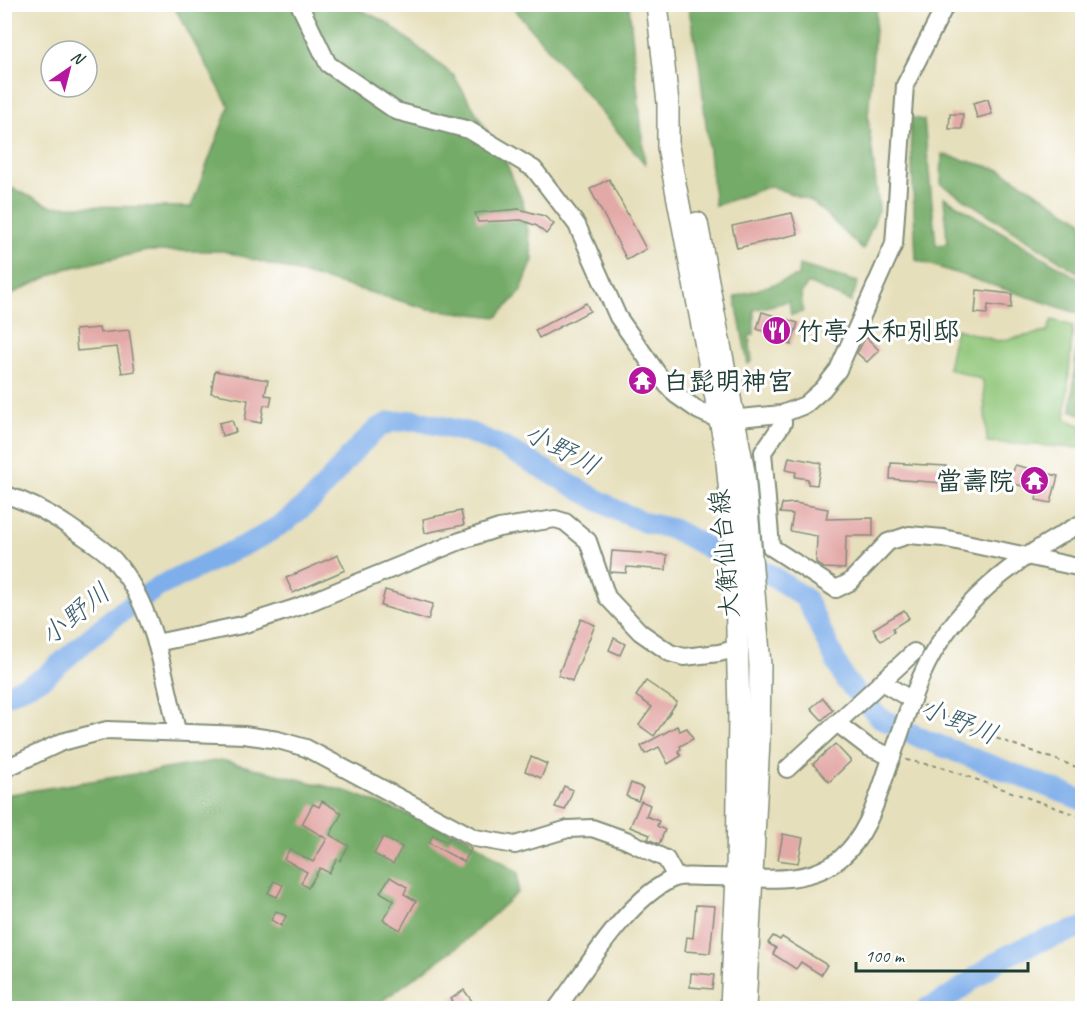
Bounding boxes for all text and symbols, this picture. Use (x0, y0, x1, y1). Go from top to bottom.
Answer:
north arrow (39, 39, 99, 99)
text: N (67, 46, 89, 70)
restaurant icon: 竹亭 大和別邸 (760, 315, 792, 347)
place label: 竹亭 大和別邸 (797, 315, 959, 348)
temple icon: 白髭明神宮 (626, 365, 658, 397)
place label: 白髭明神宮 (663, 365, 793, 398)
water label: 小野川 (518, 415, 606, 483)
place label: 當壽院 (936, 465, 1014, 498)
temple icon: 當壽院 (1019, 465, 1051, 497)
street label: 大衡仙台線 (702, 488, 747, 620)
water label: 小野川 (33, 575, 117, 653)
water label: 小野川 (915, 690, 1003, 752)
scale bar (856, 935, 1028, 973)
text: 100 m (865, 945, 906, 967)

